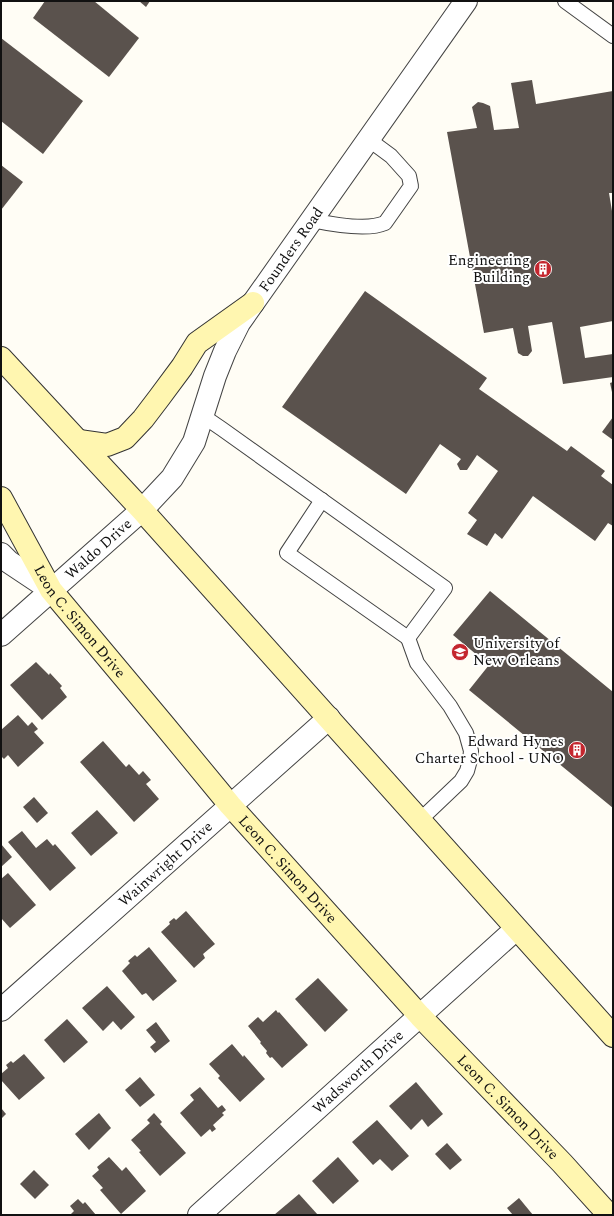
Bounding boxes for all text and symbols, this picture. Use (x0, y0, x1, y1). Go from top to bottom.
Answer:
street label: Founders Road (253, 202, 329, 297)
place label: Engineering Building (448, 249, 530, 289)
building icon: Engineering Building (533, 259, 553, 279)
street label: Waldo Drive (60, 513, 137, 585)
street label: Leon C. Simon Drive (28, 561, 131, 683)
place label: University of New Orleans (473, 632, 561, 672)
school or university icon: University of New Orleans (450, 642, 470, 662)
place label: Edward Hynes Charter School - UNO (415, 730, 564, 770)
building icon: Edward Hynes Charter School - UNO (567, 740, 587, 760)
street label: Leon C. Simon Drive (233, 810, 342, 929)
street label: Wainwright Drive (113, 816, 218, 912)
street label: Wadsworth Drive (307, 1024, 409, 1120)
street label: Leon C. Simon Drive (451, 1050, 564, 1165)

